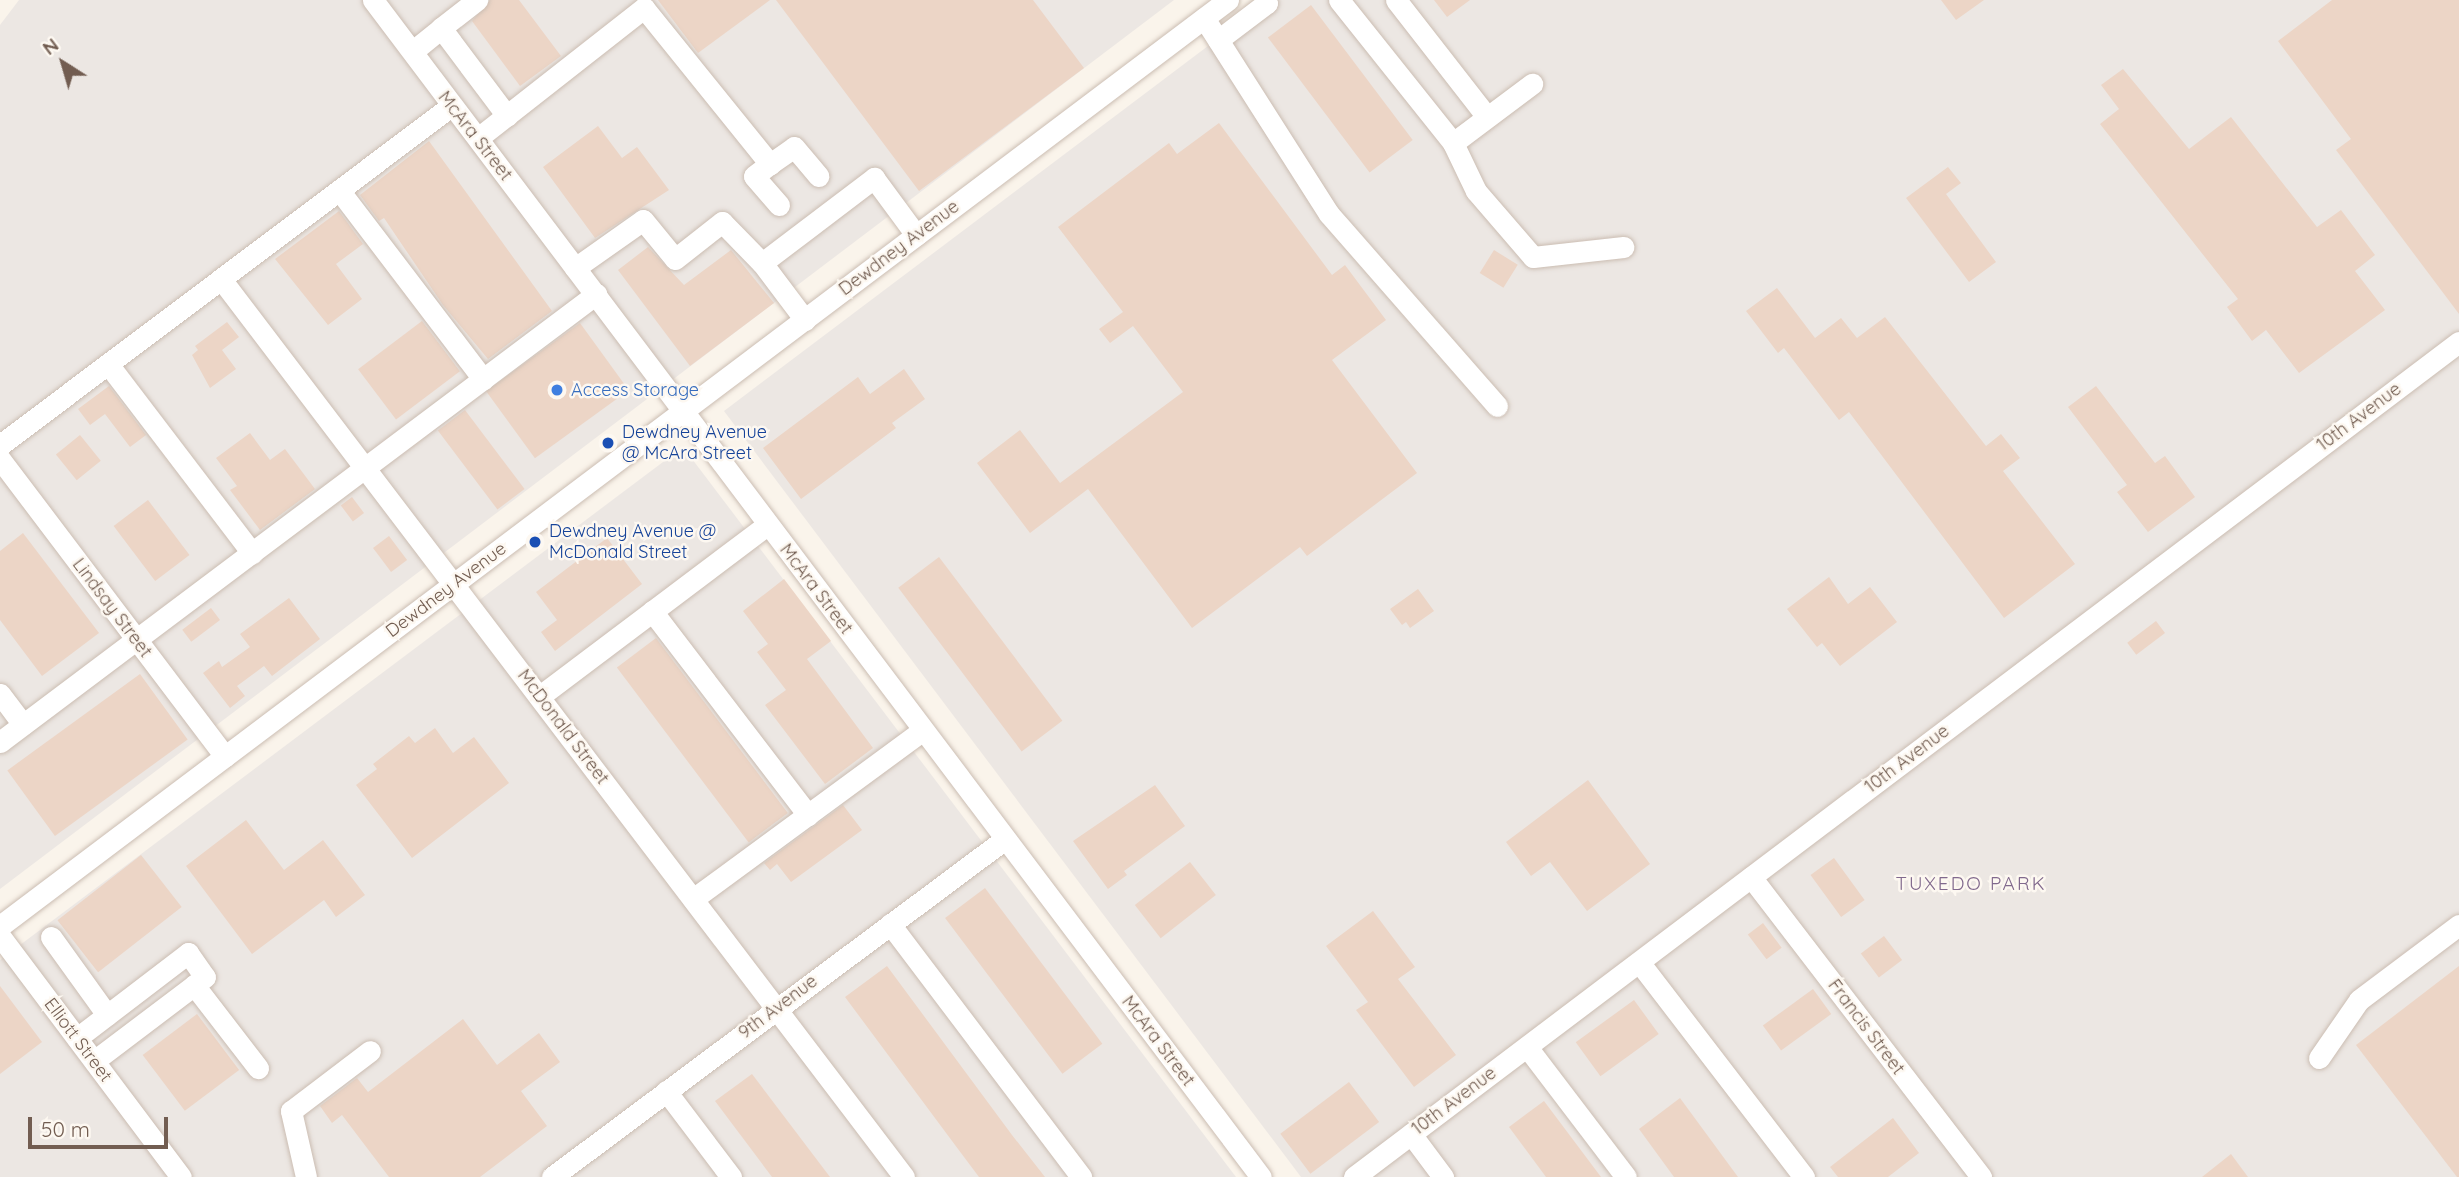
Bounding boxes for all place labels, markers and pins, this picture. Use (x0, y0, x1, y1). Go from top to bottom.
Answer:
place label: Access Storage (571, 379, 699, 401)
marker: Access Storage (549, 382, 565, 398)
place label: Dewdney Avenue @ McAra Street (622, 422, 767, 464)
marker: Dewdney Avenue @ McAra Street (600, 435, 616, 451)
place label: Dewdney Avenue @ McDonald Street (549, 521, 716, 564)
marker: Dewdney Avenue @ McDonald Street (527, 534, 543, 550)

